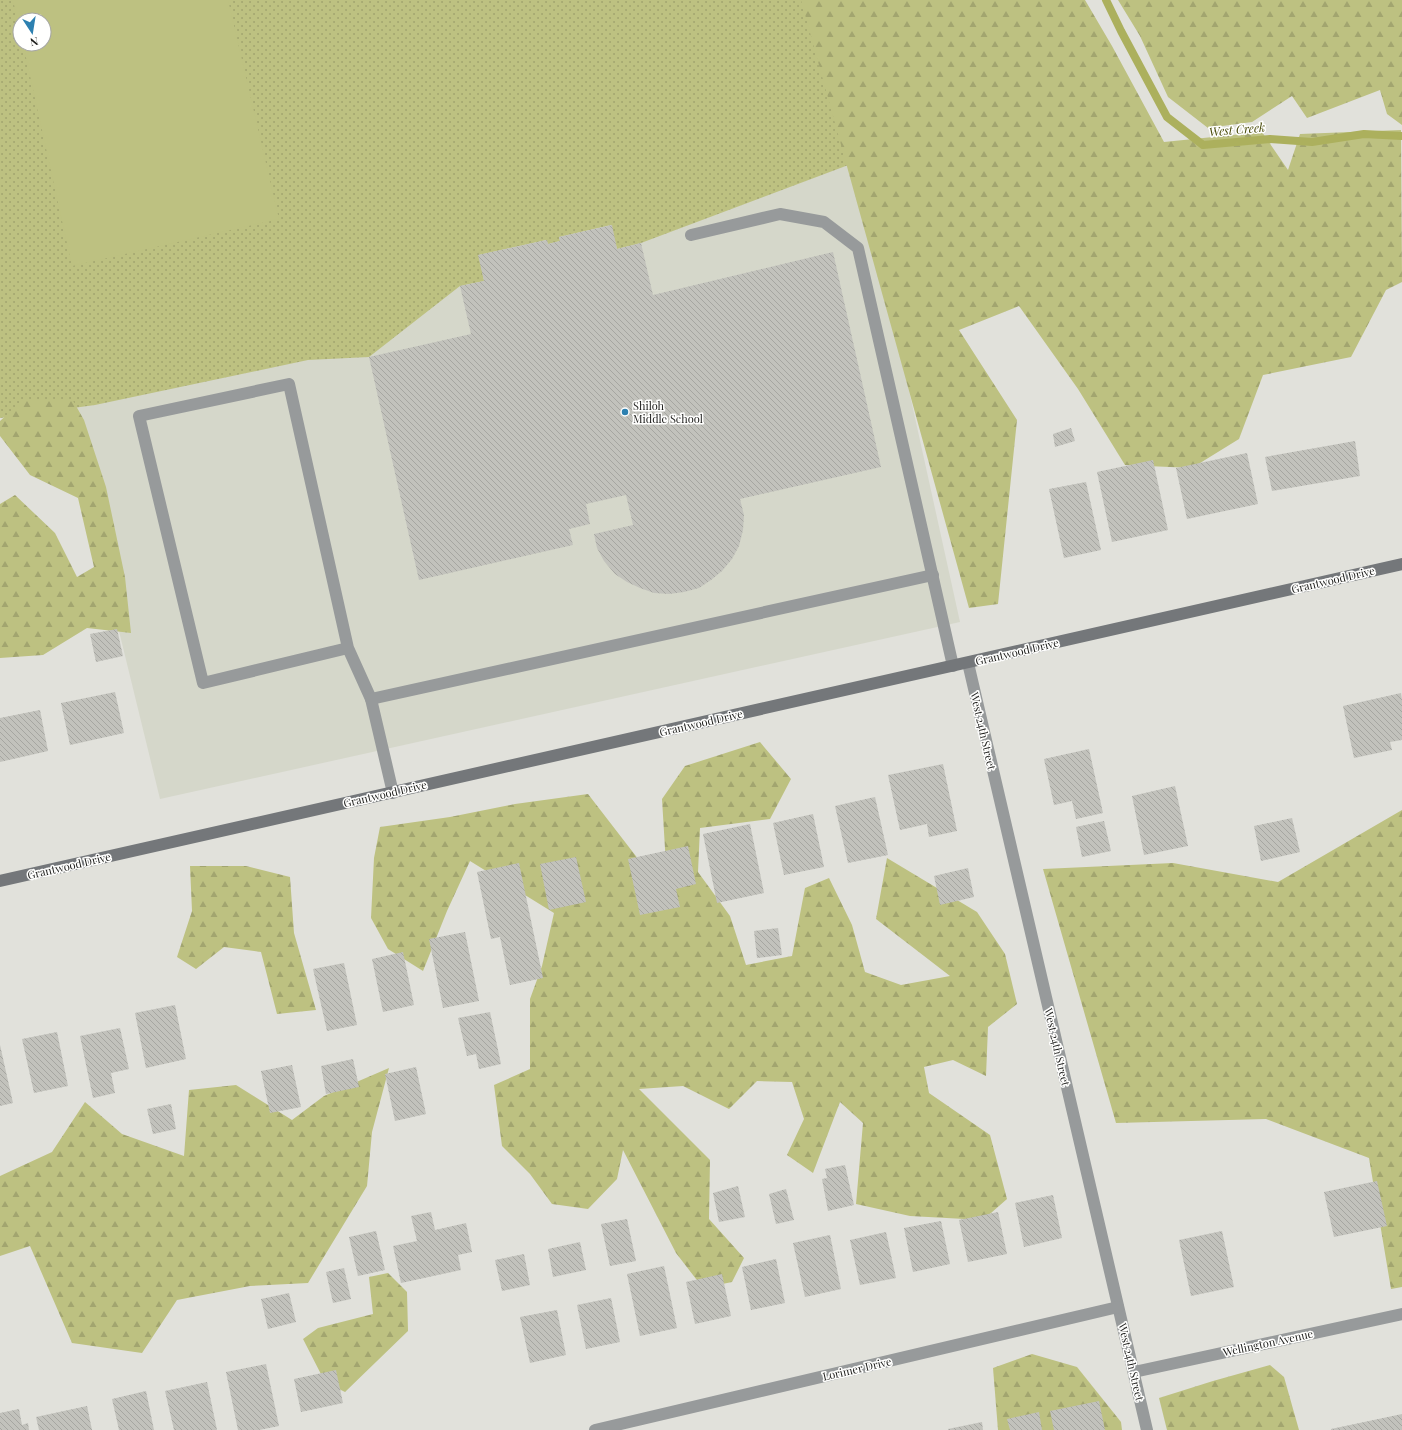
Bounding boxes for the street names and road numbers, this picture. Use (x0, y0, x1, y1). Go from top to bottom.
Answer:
street label: Grantwood Drive (1290, 563, 1376, 596)
street label: Grantwood Drive (974, 635, 1060, 668)
street label: West 24th Street (967, 690, 1000, 771)
street label: Grantwood Drive (658, 706, 744, 739)
street label: Grantwood Drive (342, 777, 428, 810)
street label: Grantwood Drive (26, 849, 112, 882)
street label: West 24th Street (1041, 1006, 1074, 1087)
street label: West 24th Street (1115, 1321, 1148, 1402)
street label: Wellington Avenue (1221, 1326, 1315, 1360)
street label: Lorimer Drive (821, 1353, 893, 1384)

